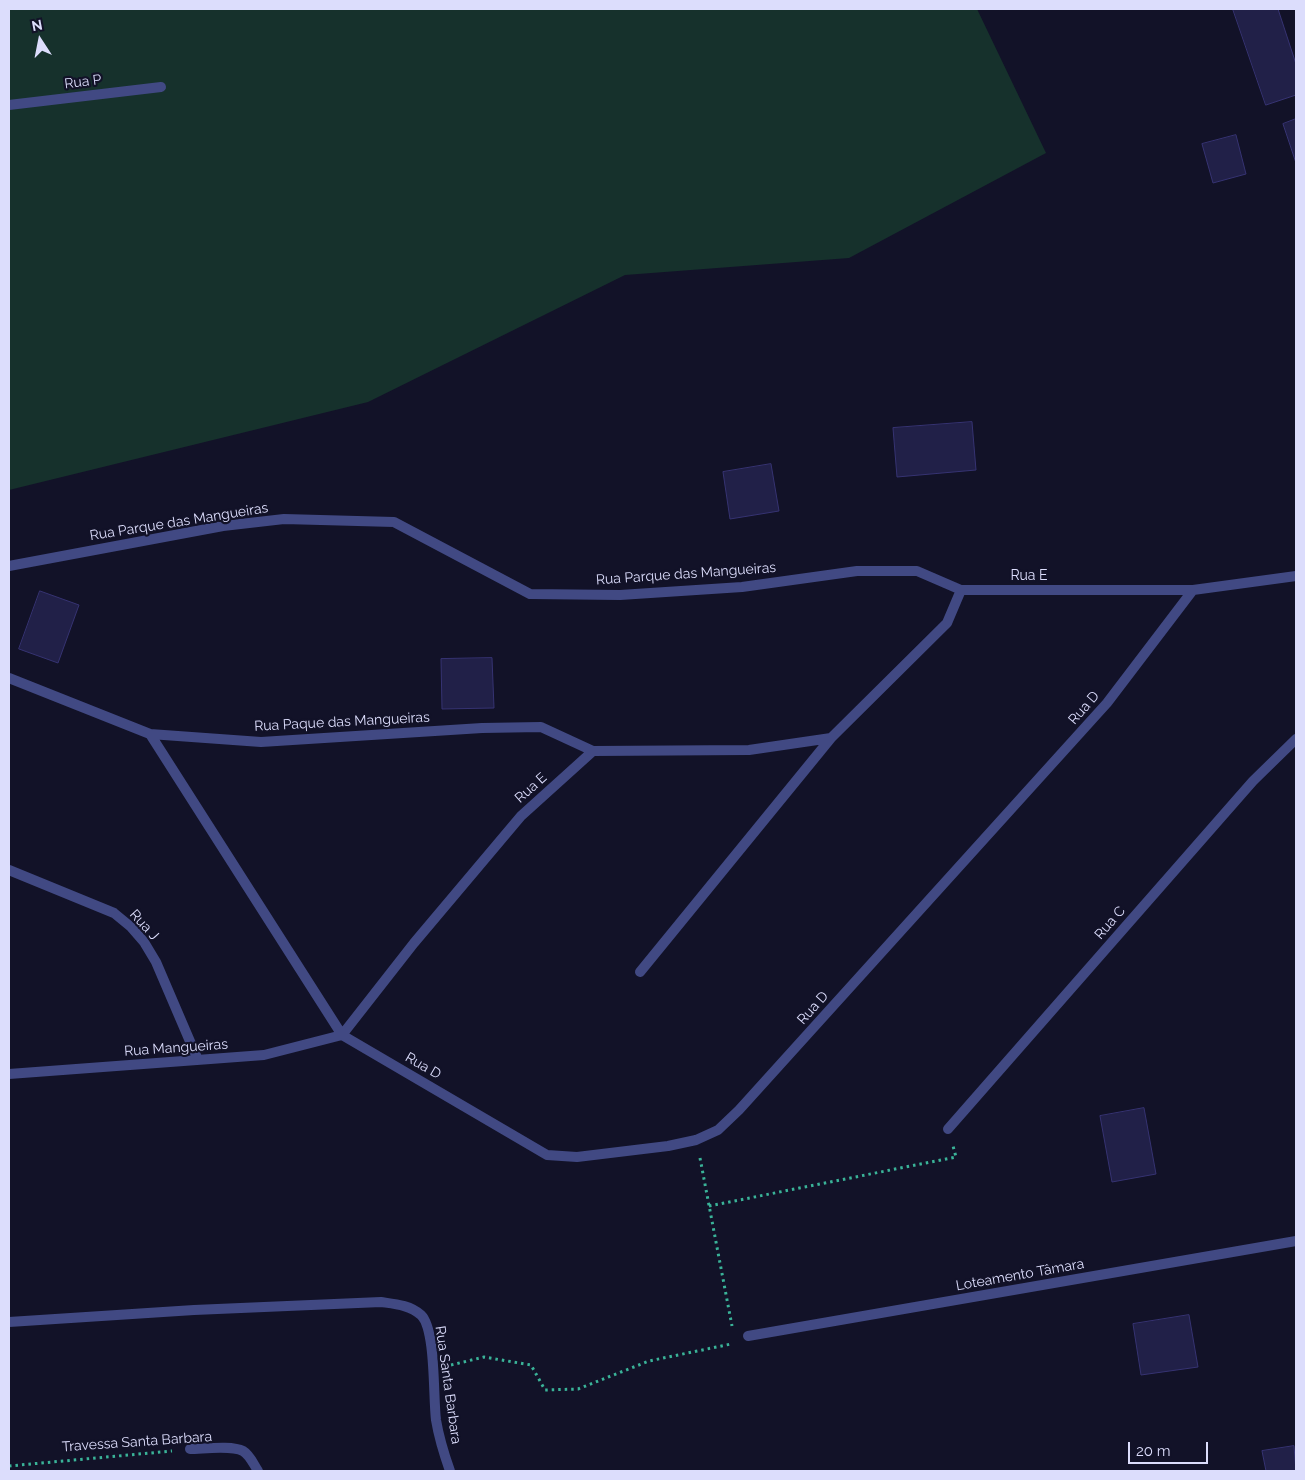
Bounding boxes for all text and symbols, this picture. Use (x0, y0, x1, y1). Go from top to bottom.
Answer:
north arrow (15, 15, 65, 65)
text: N (30, 16, 44, 34)
street label: Rua P (63, 71, 103, 93)
street label: Rua Parque das Mangueiras (89, 500, 269, 544)
street label: Rua Parque das Mangueiras (595, 559, 777, 589)
street label: Rua E (1010, 568, 1048, 584)
street label: Rua D (1065, 688, 1103, 728)
street label: Rua Paque das Mangueiras (254, 709, 430, 735)
street label: Rua E (512, 769, 550, 807)
street label: Rua C (1091, 903, 1129, 943)
street label: Rua J (126, 906, 162, 944)
street label: Rua D (794, 988, 832, 1028)
street label: Rua Mangueiras (124, 1036, 228, 1060)
street label: Rua D (402, 1049, 444, 1083)
street label: Loteamento Tâmara (955, 1255, 1085, 1295)
street label: Rua Santa Barbara (431, 1325, 465, 1445)
street label: Travessa Santa Barbara (61, 1428, 213, 1456)
scale bar (1130, 1432, 1210, 1464)
text: 20 m (1136, 1442, 1171, 1460)

